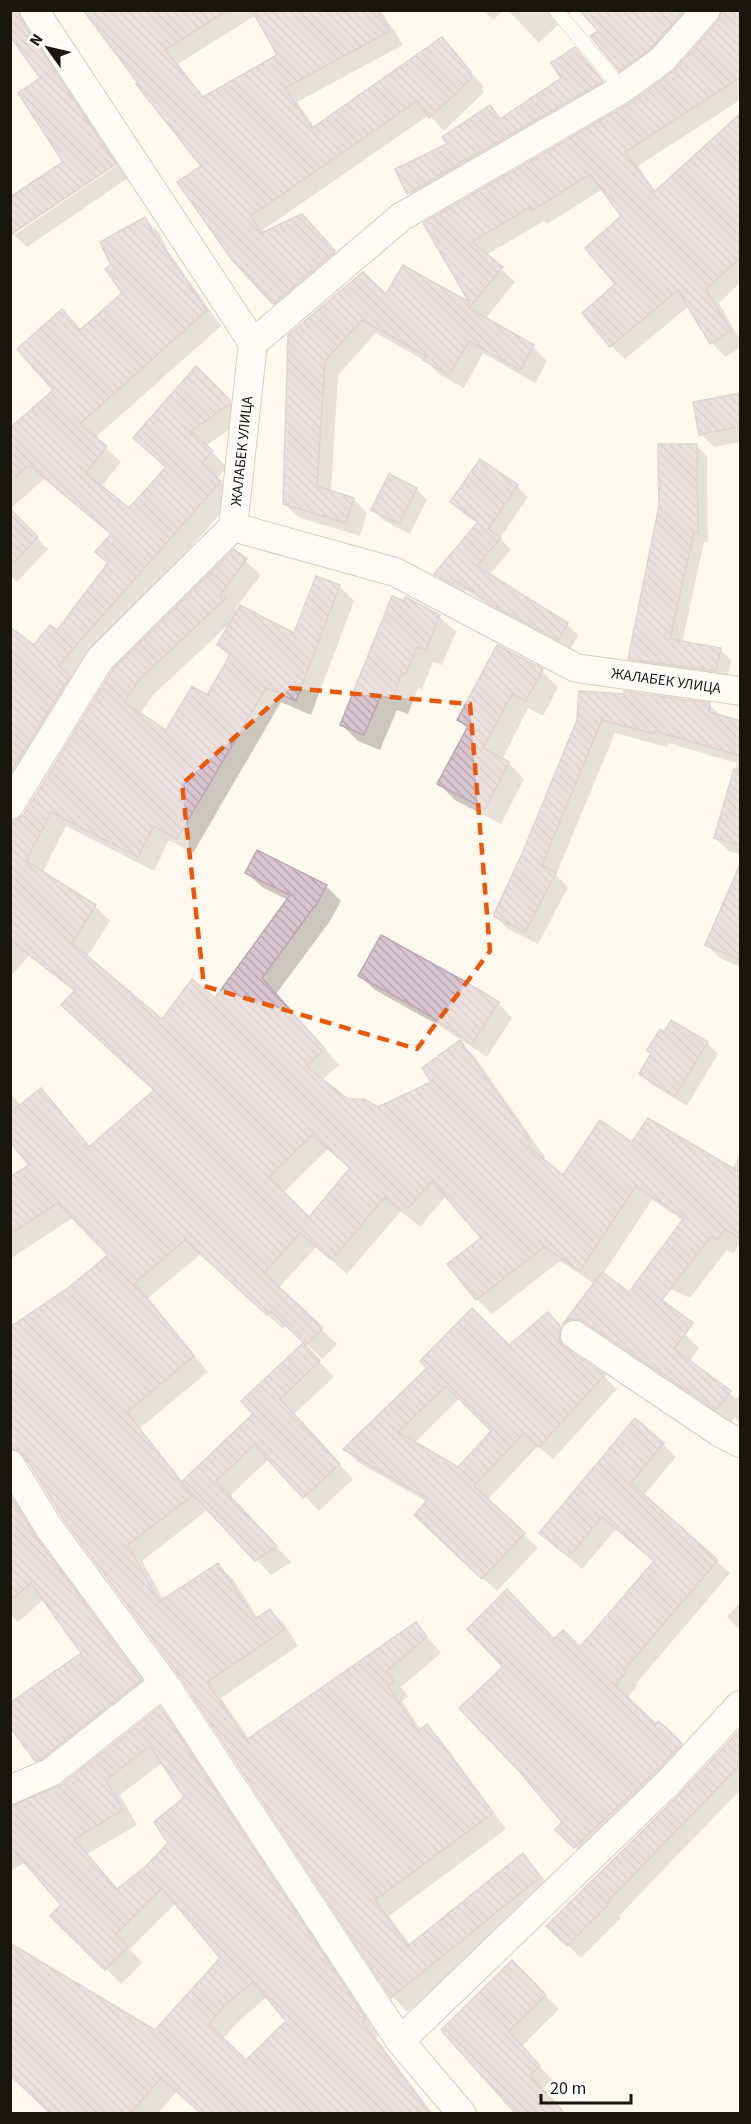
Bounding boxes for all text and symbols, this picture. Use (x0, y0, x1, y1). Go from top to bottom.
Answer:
north arrow (18, 18, 78, 78)
text: N (24, 30, 48, 51)
street label: ЖАЛАБЕК УЛИЦА (226, 394, 258, 507)
street label: ЖАЛАБЕК УЛИЦА (610, 663, 723, 699)
scale bar (541, 2067, 631, 2105)
text: 20 m (550, 2076, 586, 2101)

